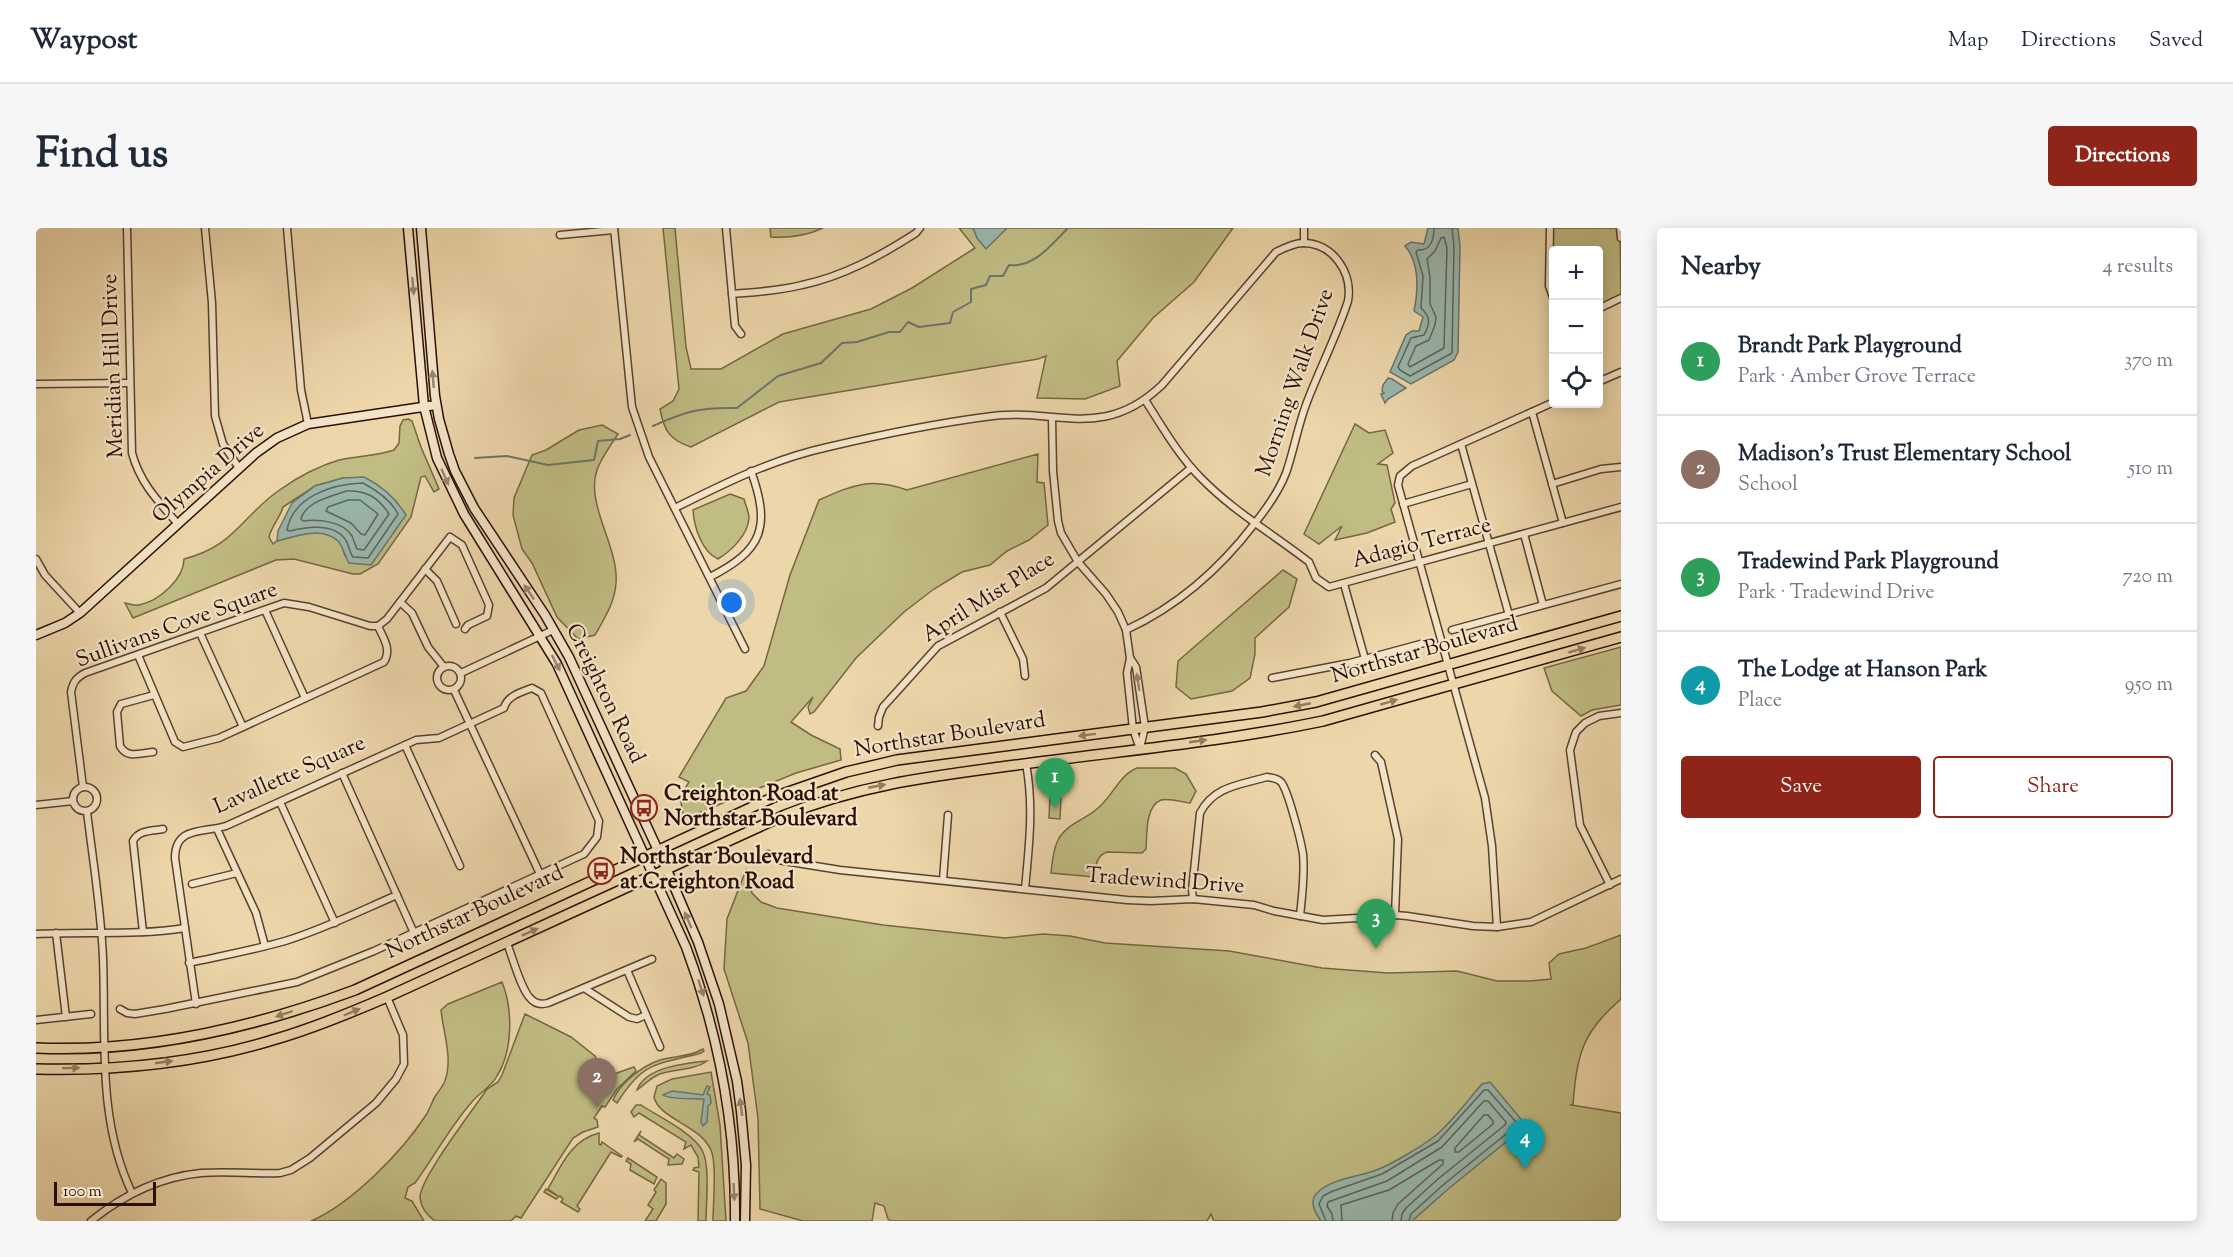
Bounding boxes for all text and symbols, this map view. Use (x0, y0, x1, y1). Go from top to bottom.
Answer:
text: Waypost (30, 21, 137, 61)
text: Map (1948, 26, 1988, 56)
text: Directions (2021, 26, 2116, 56)
text: Saved (2149, 26, 2203, 56)
text: Find us (36, 126, 168, 186)
button: Directions (2048, 126, 2197, 186)
map controls (1549, 246, 1603, 408)
button: + (1549, 246, 1603, 300)
text: Nearby (1681, 249, 1761, 286)
text: 4 results (2102, 253, 2173, 282)
street label: Meridian Hill Drive (95, 273, 133, 459)
one-way arrow (409, 277, 418, 296)
street label: Morning Walk Drive (1249, 285, 1343, 481)
button: − (1549, 300, 1603, 354)
text: Brandt Park Playground (1738, 331, 1962, 363)
text: 1 (1697, 347, 1704, 376)
text: 370 m (2124, 347, 2173, 376)
button: locate (1549, 354, 1603, 408)
text: Park · Amber Grove Terrace (1738, 363, 1976, 392)
one-way arrow (429, 369, 438, 388)
street label: Olympia Drive (146, 416, 272, 532)
text: Madison's Trust Elementary School (1738, 439, 2071, 471)
text: 2 (1696, 455, 1705, 484)
text: 510 m (2128, 455, 2173, 484)
one-way arrow (440, 469, 450, 487)
text: School (1738, 471, 1798, 500)
street label: Adagio Terrace (1349, 510, 1495, 578)
street label: April Mist Place (916, 544, 1062, 652)
text: Tradewind Park Playground (1738, 547, 1999, 579)
text: 3 (1696, 563, 1705, 592)
text: 720 m (2122, 563, 2173, 592)
street label: Sullivans Cove Square (72, 575, 282, 677)
text: Park · Tradewind Drive (1738, 579, 1935, 608)
one-way arrow (523, 584, 535, 600)
your location (717, 588, 746, 617)
street label: Northstar Boulevard (1328, 609, 1522, 693)
street label: Creighton Road (556, 619, 652, 769)
one-way arrow (1568, 645, 1586, 654)
one-way arrow (551, 654, 561, 671)
text: The Lodge at Hanson Park (1738, 655, 1987, 687)
text: 4 (1695, 671, 1706, 700)
text: 950 m (2125, 671, 2173, 700)
one-way arrow (1133, 673, 1142, 692)
text: Place (1738, 687, 1782, 716)
one-way arrow (1380, 697, 1398, 707)
one-way arrow (1292, 700, 1311, 710)
street label: Northstar Boulevard (852, 705, 1048, 767)
street label: Lavallette Square (209, 728, 371, 824)
one-way arrow (1077, 730, 1096, 739)
one-way arrow (1189, 737, 1208, 746)
button: Save (1681, 756, 1921, 818)
button: Share (1933, 756, 2173, 818)
pin: 1 (1036, 758, 1074, 808)
place label: Creighton Road at Northstar Boulevard (664, 779, 858, 836)
one-way arrow (867, 781, 886, 790)
bus stop icon: Creighton Road at Northstar Boulevard (629, 793, 659, 823)
place label: Northstar Boulevard at Creighton Road (620, 842, 814, 899)
bus stop icon: Northstar Boulevard at Creighton Road (586, 856, 616, 886)
street label: Northstar Boulevard (381, 858, 569, 968)
street label: Tradewind Drive (1084, 860, 1246, 904)
pin: 3 (1356, 900, 1396, 949)
one-way arrow (683, 911, 692, 929)
one-way arrow (521, 928, 538, 937)
one-way arrow (696, 979, 706, 997)
one-way arrow (343, 1007, 361, 1017)
one-way arrow (275, 1010, 293, 1019)
one-way arrow (155, 1057, 174, 1067)
pin: 2 (578, 1058, 616, 1108)
one-way arrow (61, 1064, 80, 1073)
one-way arrow (736, 1097, 745, 1116)
pin: 4 (1506, 1120, 1544, 1169)
scale bar (54, 1179, 156, 1206)
text: 100 m (63, 1181, 102, 1204)
one-way arrow (730, 1182, 739, 1201)

